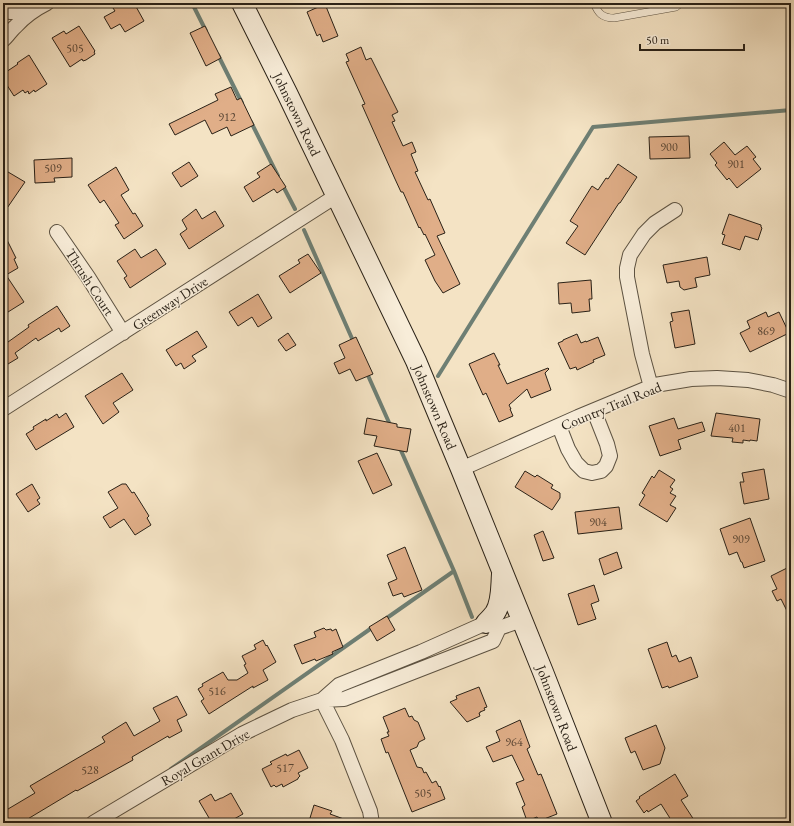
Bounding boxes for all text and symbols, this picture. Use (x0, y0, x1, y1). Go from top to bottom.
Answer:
scale bar (640, 26, 744, 52)
text: 50 m (646, 32, 670, 48)
house number: 505 (66, 40, 84, 56)
street label: Johnstown Road (269, 68, 325, 160)
house number: 912 (218, 109, 236, 125)
house number: 900 (660, 139, 678, 155)
house number: 901 (727, 156, 745, 172)
house number: 509 (44, 160, 62, 176)
street label: Thrush Court (62, 245, 119, 319)
street label: Greenway Drive (129, 272, 212, 334)
house number: 869 (757, 323, 775, 339)
street label: Johnstown Road (409, 361, 461, 453)
street label: Country Trail Road (558, 377, 665, 434)
house number: 401 (728, 420, 746, 436)
house number: 904 (589, 514, 607, 530)
house number: 909 (732, 531, 750, 547)
street label: Johnstown Road (532, 661, 582, 754)
house number: 516 (208, 683, 226, 699)
street label: Royal Grant Drive (158, 724, 253, 790)
house number: 964 (505, 734, 523, 750)
house number: 517 (276, 760, 294, 776)
house number: 528 (81, 762, 99, 778)
house number: 505 (414, 785, 432, 801)

